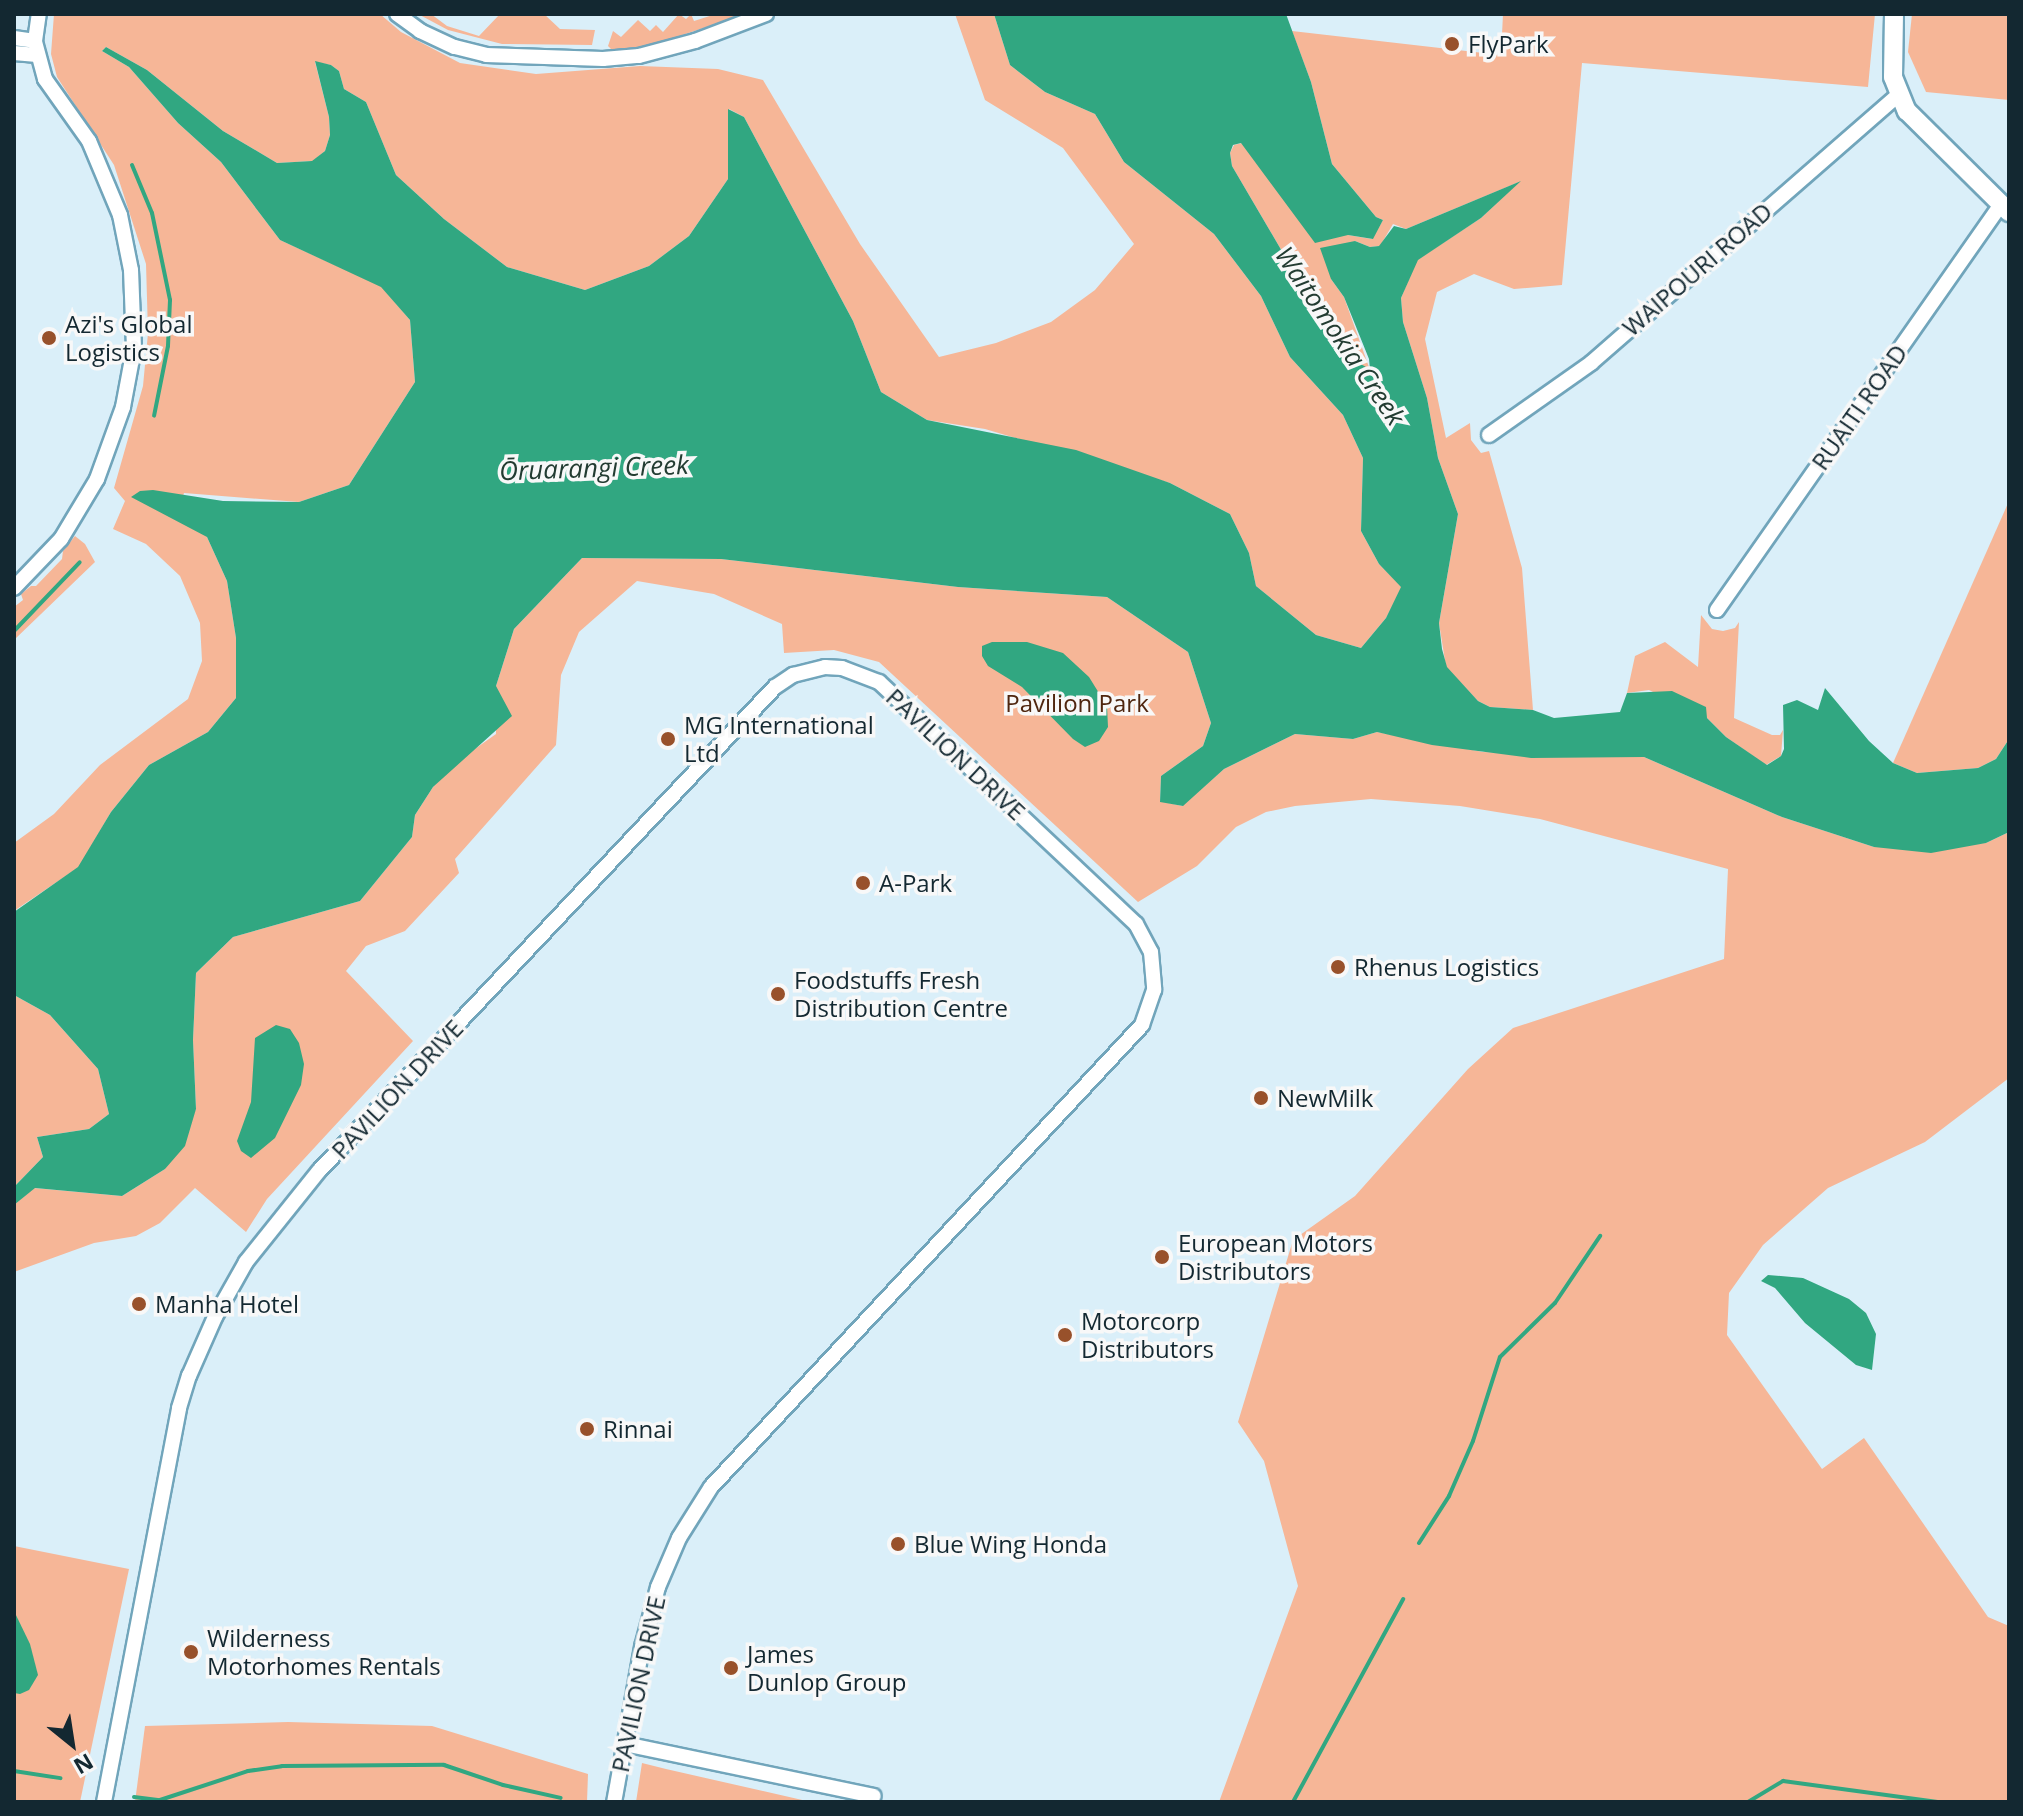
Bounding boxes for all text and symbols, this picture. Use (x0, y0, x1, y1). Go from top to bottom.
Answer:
place label: FlyPark (1468, 30, 1549, 58)
marker: FlyPark (1443, 35, 1461, 53)
street label: WAIPOURI ROAD (1616, 196, 1778, 342)
water label: Waitomokia Creek (1269, 241, 1411, 431)
place label: Azi's Global Logistics (65, 310, 192, 366)
marker: Azi's Global Logistics (40, 329, 58, 347)
street label: RUAITI ROAD (1805, 339, 1913, 475)
water label: Ōruarangi Creek (499, 449, 689, 487)
street label: PAVILION DRIVE (881, 682, 1031, 826)
park label: Pavilion Park (1005, 689, 1149, 717)
place label: MG International Ltd (684, 711, 874, 767)
marker: MG International Ltd (659, 730, 677, 748)
place label: A-Park (879, 869, 952, 897)
marker: A-Park (854, 874, 872, 892)
place label: Rhenus Logistics (1354, 953, 1539, 981)
marker: Rhenus Logistics (1329, 958, 1347, 976)
place label: Foodstuffs Fresh Distribution Centre (794, 966, 1008, 1022)
marker: Foodstuffs Fresh Distribution Centre (769, 985, 787, 1003)
street label: PAVILION DRIVE (325, 1014, 469, 1164)
place label: NewMilk (1277, 1084, 1373, 1112)
marker: NewMilk (1252, 1089, 1270, 1107)
place label: European Motors Distributors (1178, 1229, 1373, 1285)
marker: European Motors Distributors (1153, 1248, 1171, 1266)
place label: Manha Hotel (155, 1290, 299, 1318)
marker: Manha Hotel (130, 1295, 148, 1313)
place label: Motorcorp Distributors (1081, 1307, 1214, 1363)
marker: Motorcorp Distributors (1056, 1326, 1074, 1344)
place label: Rinnai (603, 1415, 673, 1443)
marker: Rinnai (578, 1420, 596, 1438)
place label: Blue Wing Honda (914, 1530, 1107, 1558)
marker: Blue Wing Honda (889, 1535, 907, 1553)
street label: PAVILION DRIVE (605, 1593, 671, 1775)
place label: Wilderness Motorhomes Rentals (207, 1624, 441, 1680)
place label: James Dunlop Group (747, 1640, 906, 1696)
marker: Wilderness Motorhomes Rentals (182, 1643, 200, 1661)
marker: James Dunlop Group (722, 1659, 740, 1677)
north arrow (32, 1704, 112, 1784)
text: N (69, 1747, 99, 1782)

